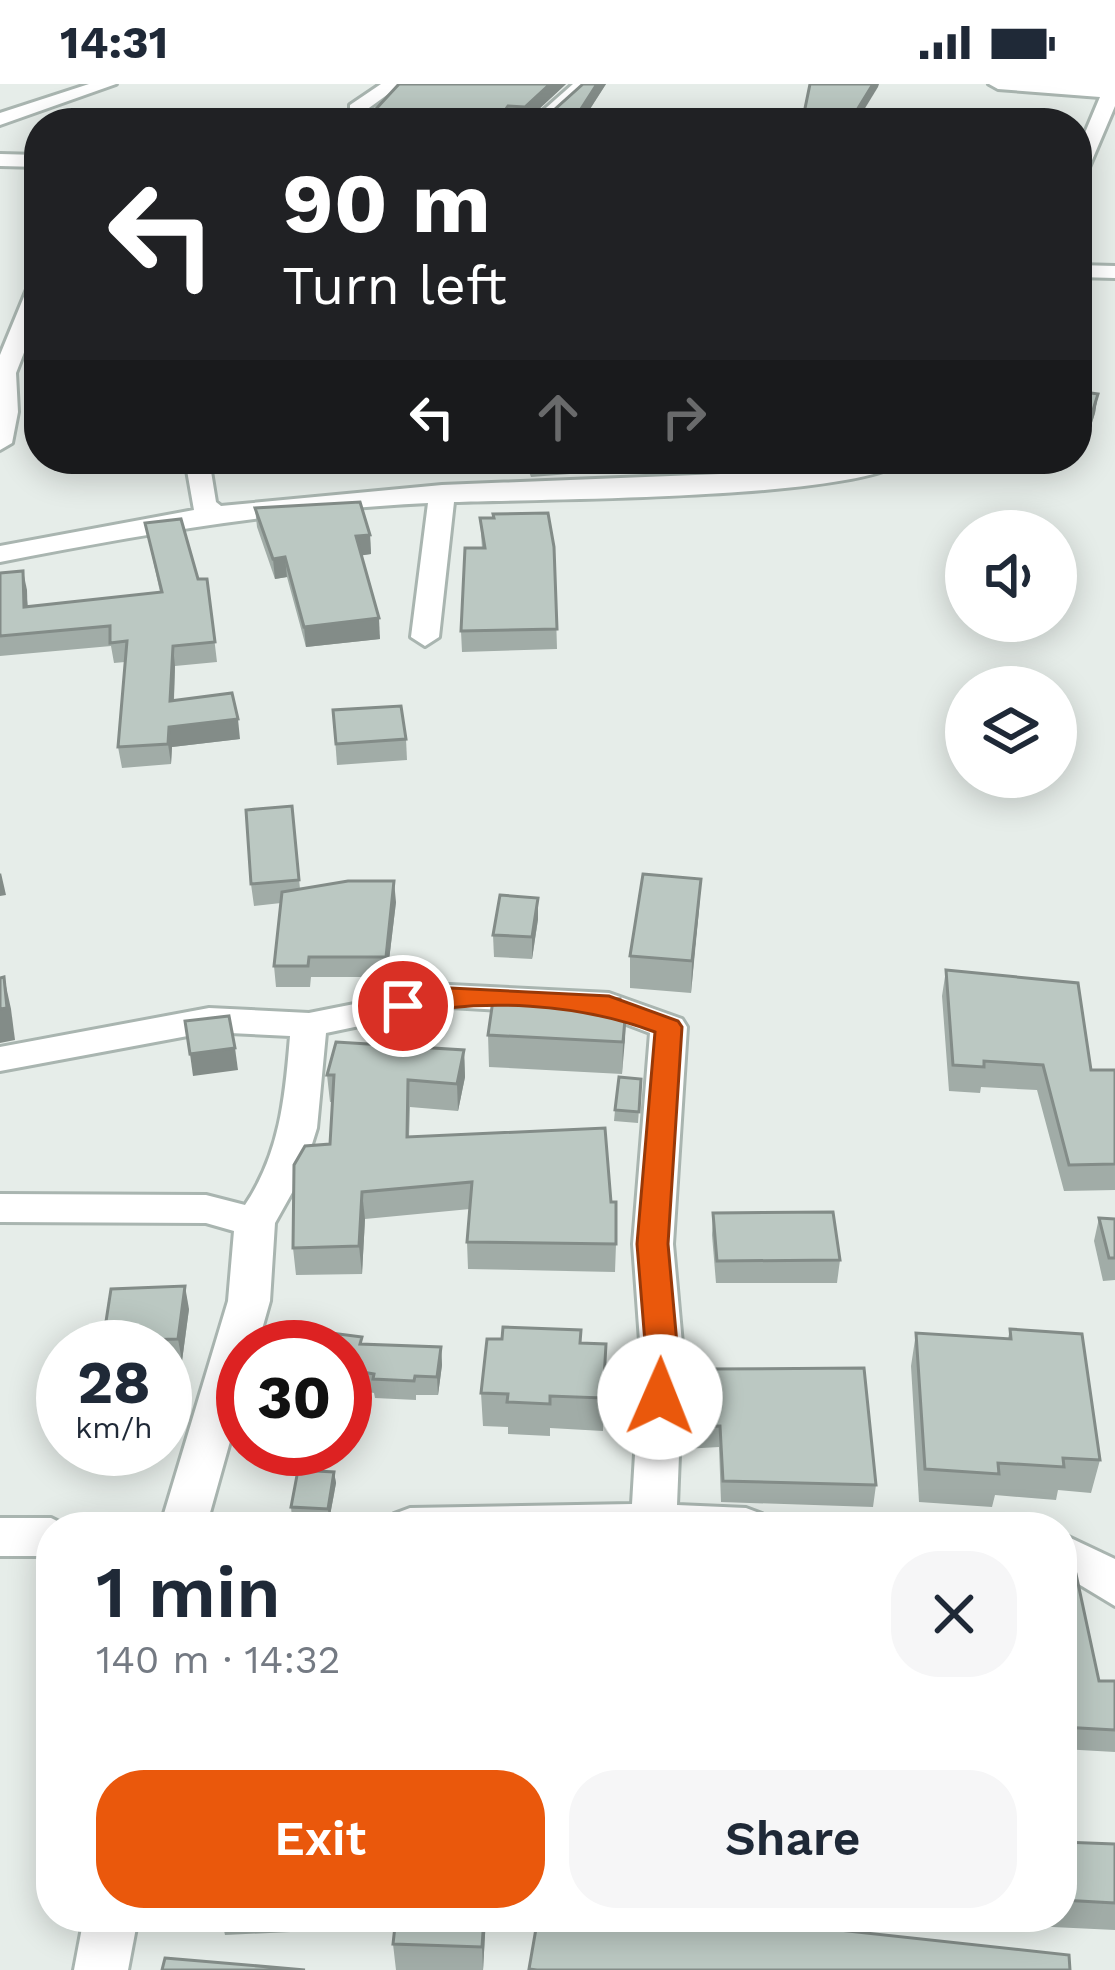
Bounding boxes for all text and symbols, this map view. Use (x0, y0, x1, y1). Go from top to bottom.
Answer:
text: 14:31 (60, 16, 168, 69)
text: 90 m (282, 154, 491, 252)
icon: left (84, 156, 240, 312)
text: Turn left (282, 254, 507, 317)
icon: left (399, 384, 465, 450)
icon: ahead (525, 384, 591, 450)
icon: right (651, 384, 717, 450)
map controls (945, 510, 1077, 798)
button: sound (945, 510, 1077, 642)
button: layers (945, 666, 1077, 798)
pin (352, 955, 454, 1057)
icon: arrive (370, 973, 436, 1039)
speed limit sign: 30 (216, 1320, 372, 1476)
position arrow (597, 1334, 723, 1460)
text: 28 (77, 1347, 151, 1418)
text: km/h (75, 1410, 153, 1445)
text: 1 min (96, 1550, 281, 1634)
button: close (891, 1551, 1017, 1677)
text: 140 m · 14:32 (96, 1637, 340, 1682)
button: Exit (96, 1770, 545, 1908)
button: Share (569, 1770, 1017, 1908)

